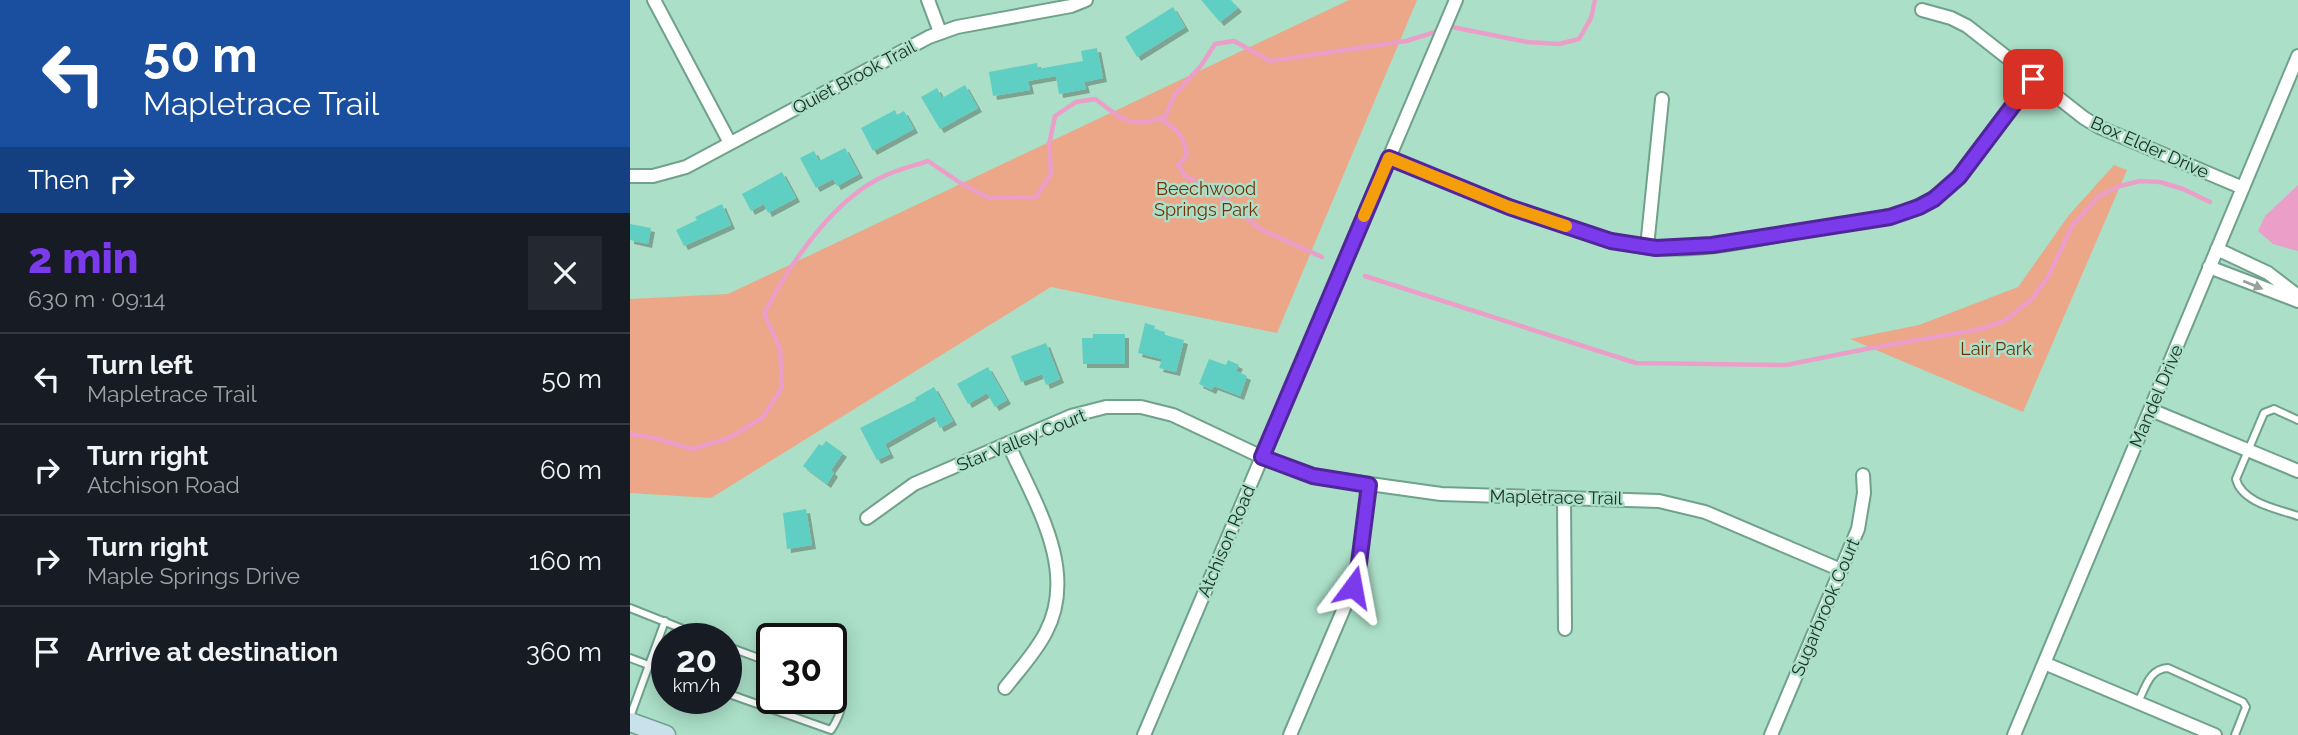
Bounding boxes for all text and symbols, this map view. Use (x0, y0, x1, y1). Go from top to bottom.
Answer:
text: 50 m (143, 26, 258, 83)
icon: left (28, 28, 119, 119)
street label: Quiet Brook Trail (789, 36, 919, 118)
pin (2003, 49, 2063, 109)
icon: arrive (2014, 60, 2052, 98)
text: Mapletrace Trail (143, 85, 379, 122)
street label: Box Elder Drive (2088, 112, 2213, 183)
icon: right (103, 161, 141, 199)
text: Then (28, 165, 89, 195)
park label: Beechwood Springs Park (1154, 178, 1258, 220)
text: 2 min (28, 234, 138, 283)
button: close (528, 236, 602, 310)
one-way arrow (2243, 279, 2264, 290)
text: 630 m · 09:14 (28, 285, 166, 312)
park label: Lair Park (1960, 338, 2032, 359)
street label: Mandel Drive (2125, 341, 2187, 451)
text: Turn left (87, 350, 193, 380)
icon: left (28, 360, 66, 398)
text: 50 m (541, 364, 602, 394)
text: Mapletrace Trail (87, 380, 257, 407)
street label: Star Valley Court (953, 404, 1089, 476)
text: Turn right (87, 441, 208, 471)
icon: right (28, 451, 66, 489)
text: 60 m (540, 455, 602, 485)
text: Atchison Road (87, 471, 240, 498)
street label: Atchison Road (1193, 482, 1259, 600)
street label: Mapletrace Trail (1489, 485, 1623, 509)
text: Turn right (87, 532, 208, 562)
street label: Sugarbrook Court (1786, 535, 1864, 679)
icon: right (28, 542, 66, 580)
text: 160 m (529, 546, 602, 576)
position arrow (1316, 550, 1390, 624)
text: Maple Springs Drive (87, 562, 300, 589)
speed limit sign: 30 (756, 623, 847, 714)
icon: arrive (28, 633, 66, 671)
text: Arrive at destination (87, 637, 338, 667)
text: 360 m (526, 637, 602, 667)
text: 20 (676, 639, 717, 680)
text: km/h (673, 675, 720, 696)

